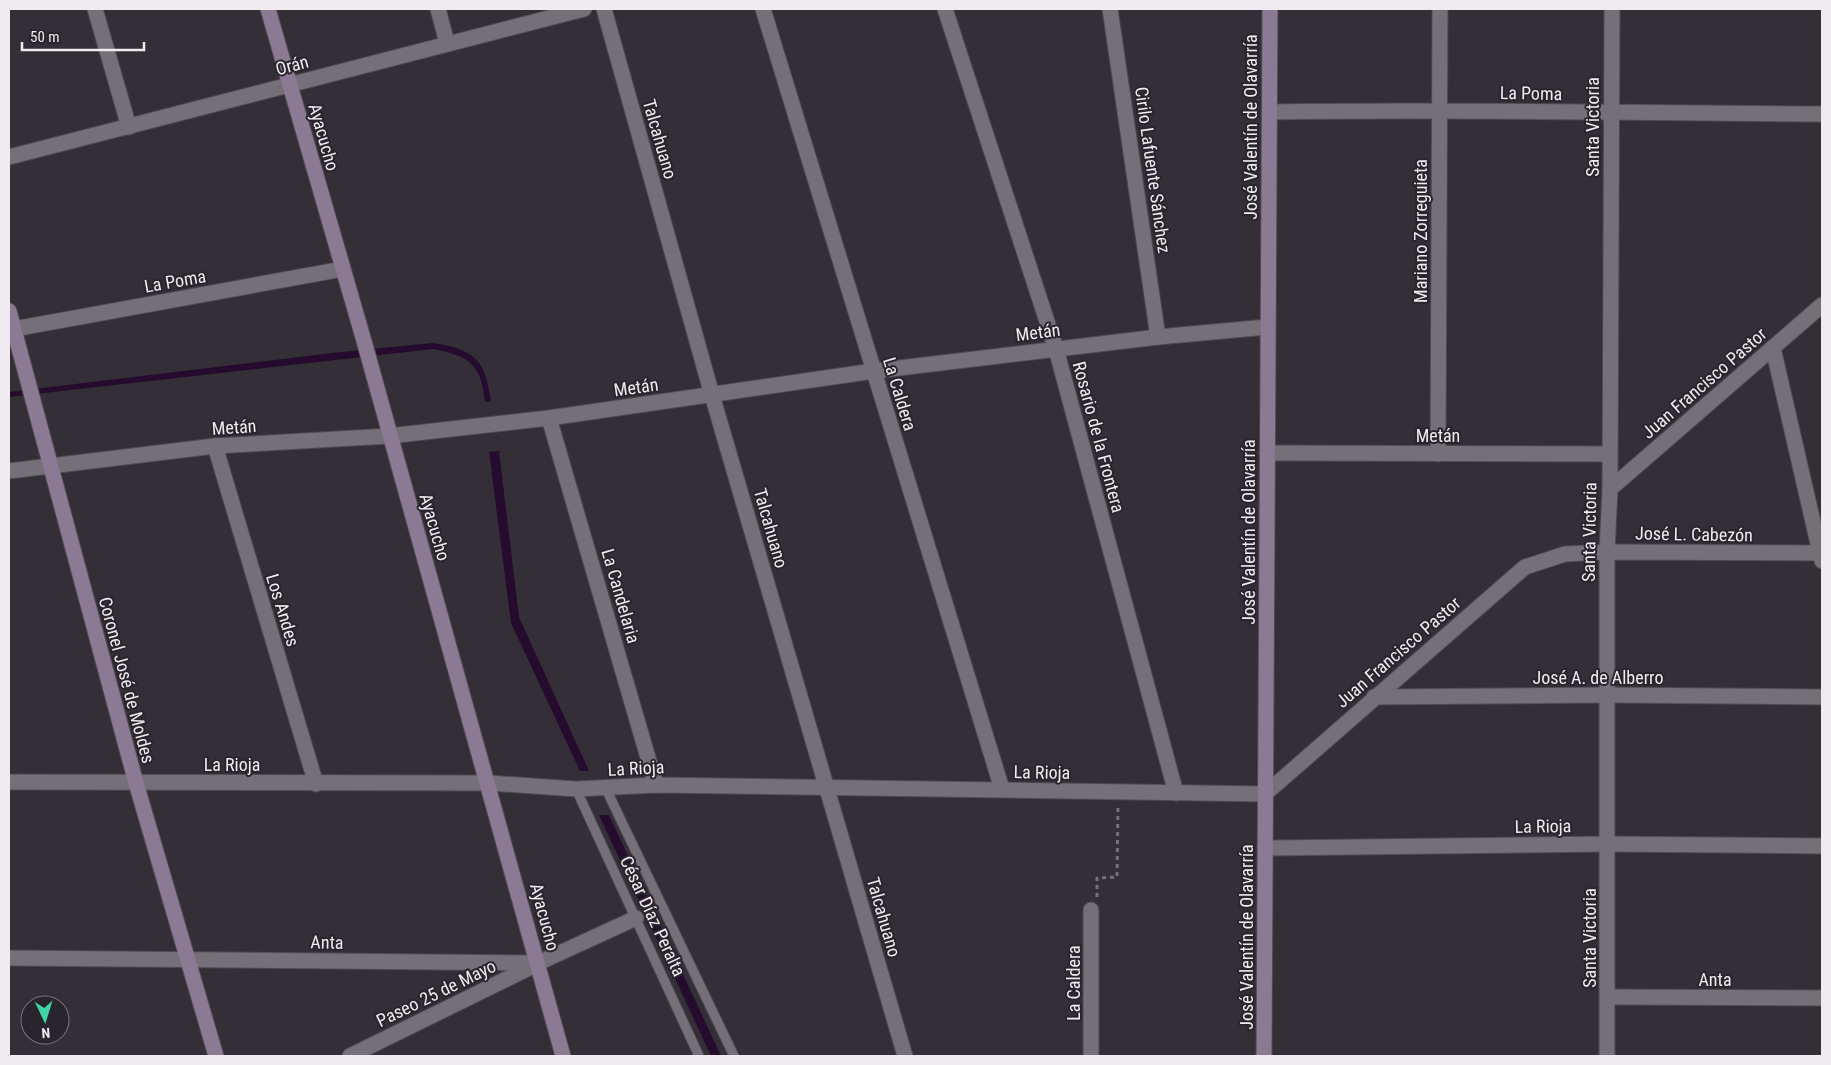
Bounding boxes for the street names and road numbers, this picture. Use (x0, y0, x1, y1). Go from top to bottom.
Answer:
street label: José Valentín de Olavarría (1240, 34, 1261, 220)
street label: Orán (273, 51, 311, 79)
street label: Santa Victoria (1582, 77, 1603, 177)
street label: La Poma (1500, 82, 1562, 104)
street label: Cirilo Lafuente Sánchez (1131, 85, 1175, 255)
street label: Talcahuano (639, 97, 681, 181)
street label: Ayacucho (304, 101, 344, 173)
street label: Mariano Zorreguieta (1410, 159, 1431, 303)
street label: La Poma (142, 265, 208, 297)
street label: Metán (1015, 319, 1061, 345)
street label: Juan Francisco Pastor (1637, 323, 1771, 443)
street label: La Caldera (879, 355, 921, 433)
street label: Rosario de la Frontera (1069, 359, 1129, 515)
street label: Metán (612, 373, 660, 401)
street label: Metán (211, 415, 257, 439)
street label: Metán (1416, 425, 1460, 446)
street label: José Valentín de Olavarría (1238, 439, 1259, 625)
street label: Santa Victoria (1578, 482, 1600, 582)
street label: Talcahuano (750, 486, 792, 570)
street label: Ayacucho (415, 491, 455, 563)
street label: José L. Cabezón (1635, 522, 1753, 546)
street label: La Candelaria (598, 546, 644, 646)
street label: Los Andes (262, 571, 304, 649)
street label: Juan Francisco Pastor (1331, 592, 1465, 712)
street label: Coronel José de Moldes (95, 595, 159, 765)
street label: José A. de Alberro (1533, 667, 1663, 688)
street label: La Rioja (204, 754, 260, 775)
street label: La Rioja (607, 756, 665, 780)
street label: La Rioja (1013, 761, 1071, 783)
street label: La Rioja (1514, 815, 1572, 837)
street label: José Valentín de Olavarría (1236, 844, 1257, 1030)
street label: César Díaz Peralta (616, 852, 690, 980)
street label: Talcahuano (863, 875, 905, 959)
street label: Ayacucho (526, 881, 564, 953)
street label: Santa Victoria (1579, 888, 1600, 988)
street label: Anta (310, 931, 344, 953)
street label: La Caldera (1063, 945, 1084, 1021)
street label: Paseo 25 de Mayo (373, 955, 499, 1031)
street label: Anta (1698, 969, 1732, 990)

